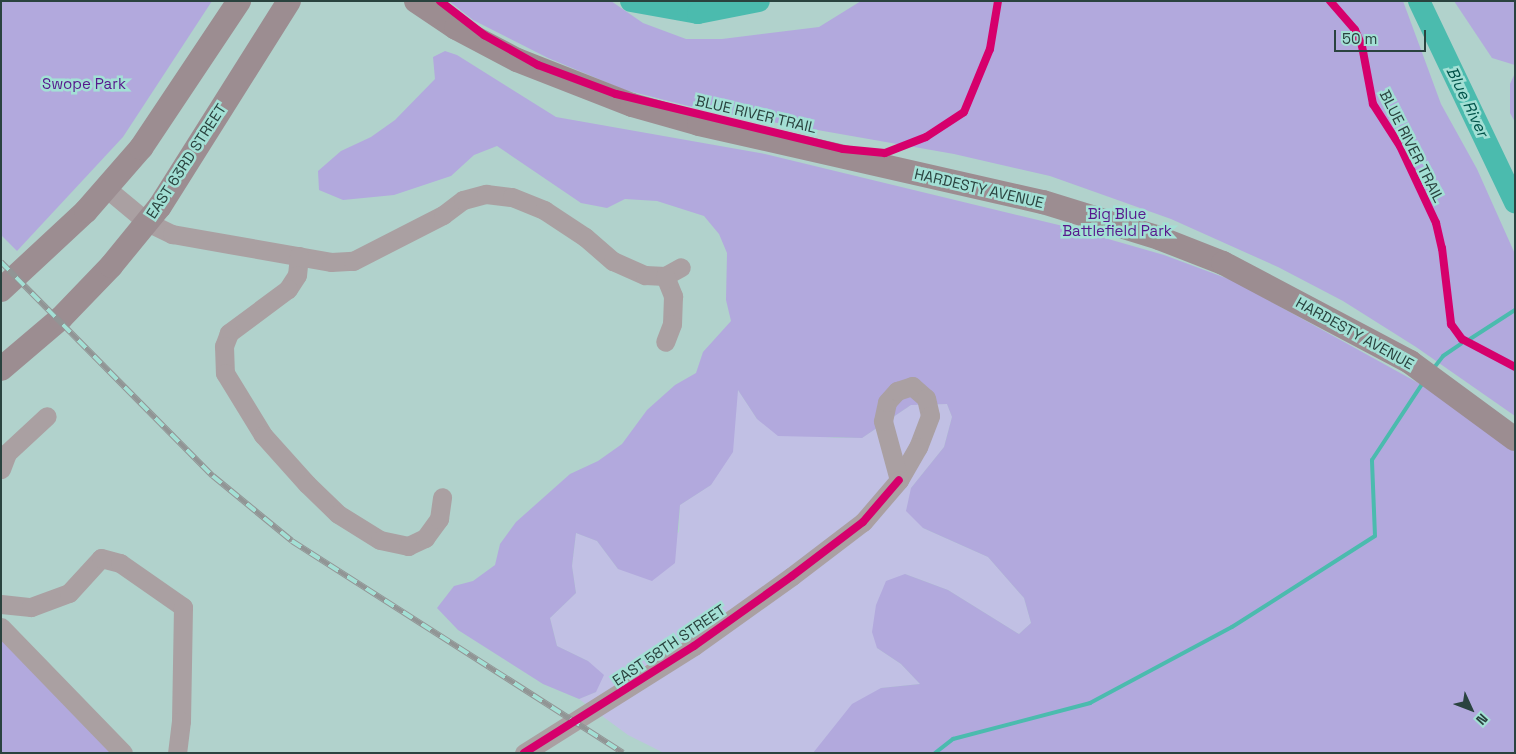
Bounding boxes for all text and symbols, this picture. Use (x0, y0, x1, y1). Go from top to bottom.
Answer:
scale bar (1336, 20, 1428, 52)
text: 50 m (1342, 29, 1377, 48)
water label: Blue River (1442, 64, 1492, 140)
park label: Swope Park (42, 75, 126, 93)
street label: BLUE RIVER TRAIL (1376, 87, 1448, 205)
street label: BLUE RIVER TRAIL (694, 91, 818, 137)
street label: EAST 63RD STREET (142, 100, 230, 222)
street label: HARDESTY AVENUE (912, 164, 1046, 212)
park label: Big Blue Battlefield Park (1062, 204, 1172, 239)
street label: HARDESTY AVENUE (1293, 293, 1417, 373)
street label: EAST 58TH STREET (609, 600, 729, 690)
north arrow (1446, 684, 1496, 734)
text: N (1472, 710, 1492, 729)

